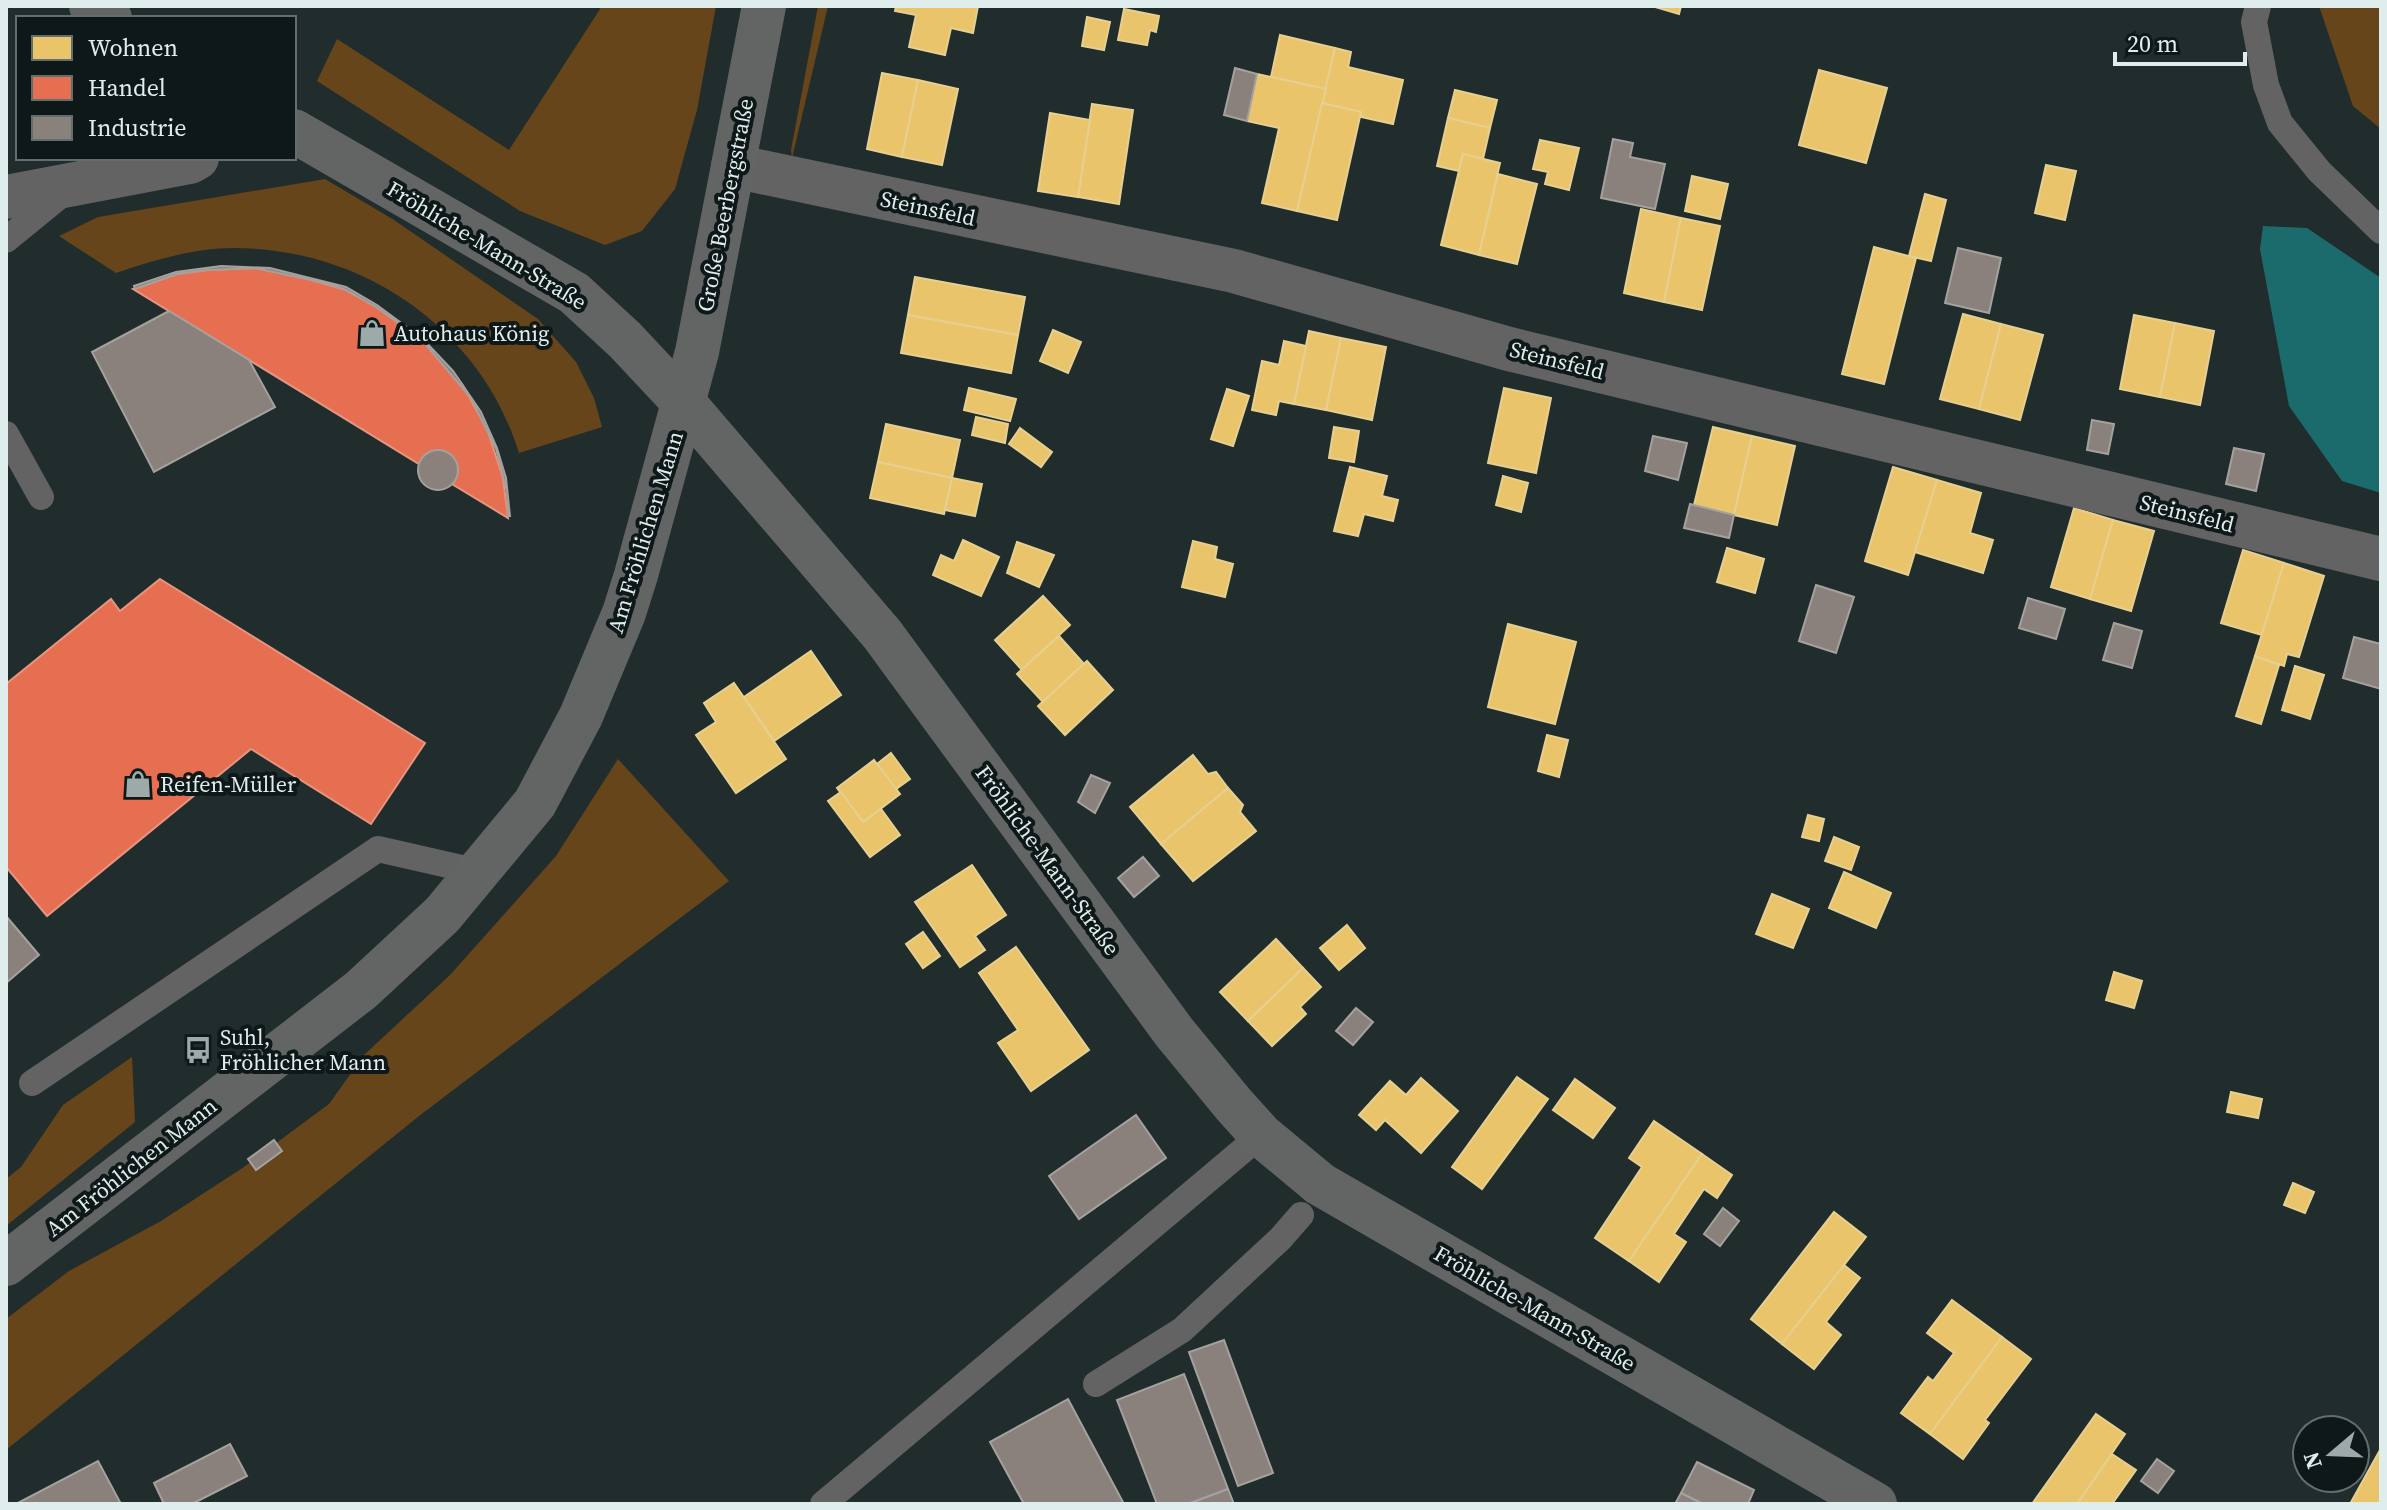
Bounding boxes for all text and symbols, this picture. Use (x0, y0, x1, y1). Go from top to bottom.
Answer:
legend (16, 16, 296, 160)
scale bar (2115, 16, 2245, 66)
text: 20 m (2127, 27, 2178, 60)
text: Wohnen (88, 31, 178, 64)
text: Handel (88, 71, 166, 104)
street label: Große Beerbergstraße (690, 96, 760, 314)
text: Industrie (88, 111, 187, 144)
street label: Fröhliche-Mann-Straße (382, 173, 592, 317)
street label: Steinsfeld (878, 183, 979, 233)
shop icon: Autohaus König (357, 318, 387, 348)
place label: Autohaus König (394, 318, 550, 348)
street label: Steinsfeld (1507, 334, 1608, 386)
street label: Am Fröhlichen Mann (600, 427, 690, 637)
street label: Steinsfeld (2137, 487, 2238, 539)
street label: Fröhliche-Mann-Straße (969, 759, 1127, 961)
shop icon: Reifen-Müller (123, 769, 153, 799)
place label: Reifen-Müller (160, 769, 297, 799)
place label: Suhl, Fröhlicher Mann (220, 1022, 386, 1077)
bus stop icon: Suhl, Fröhlicher Mann (183, 1035, 213, 1065)
street label: Am Fröhlichen Mann (39, 1091, 223, 1243)
street label: Fröhliche-Mann-Straße (1429, 1238, 1641, 1378)
north arrow (2291, 1414, 2371, 1494)
text: N (2295, 1448, 2329, 1473)

